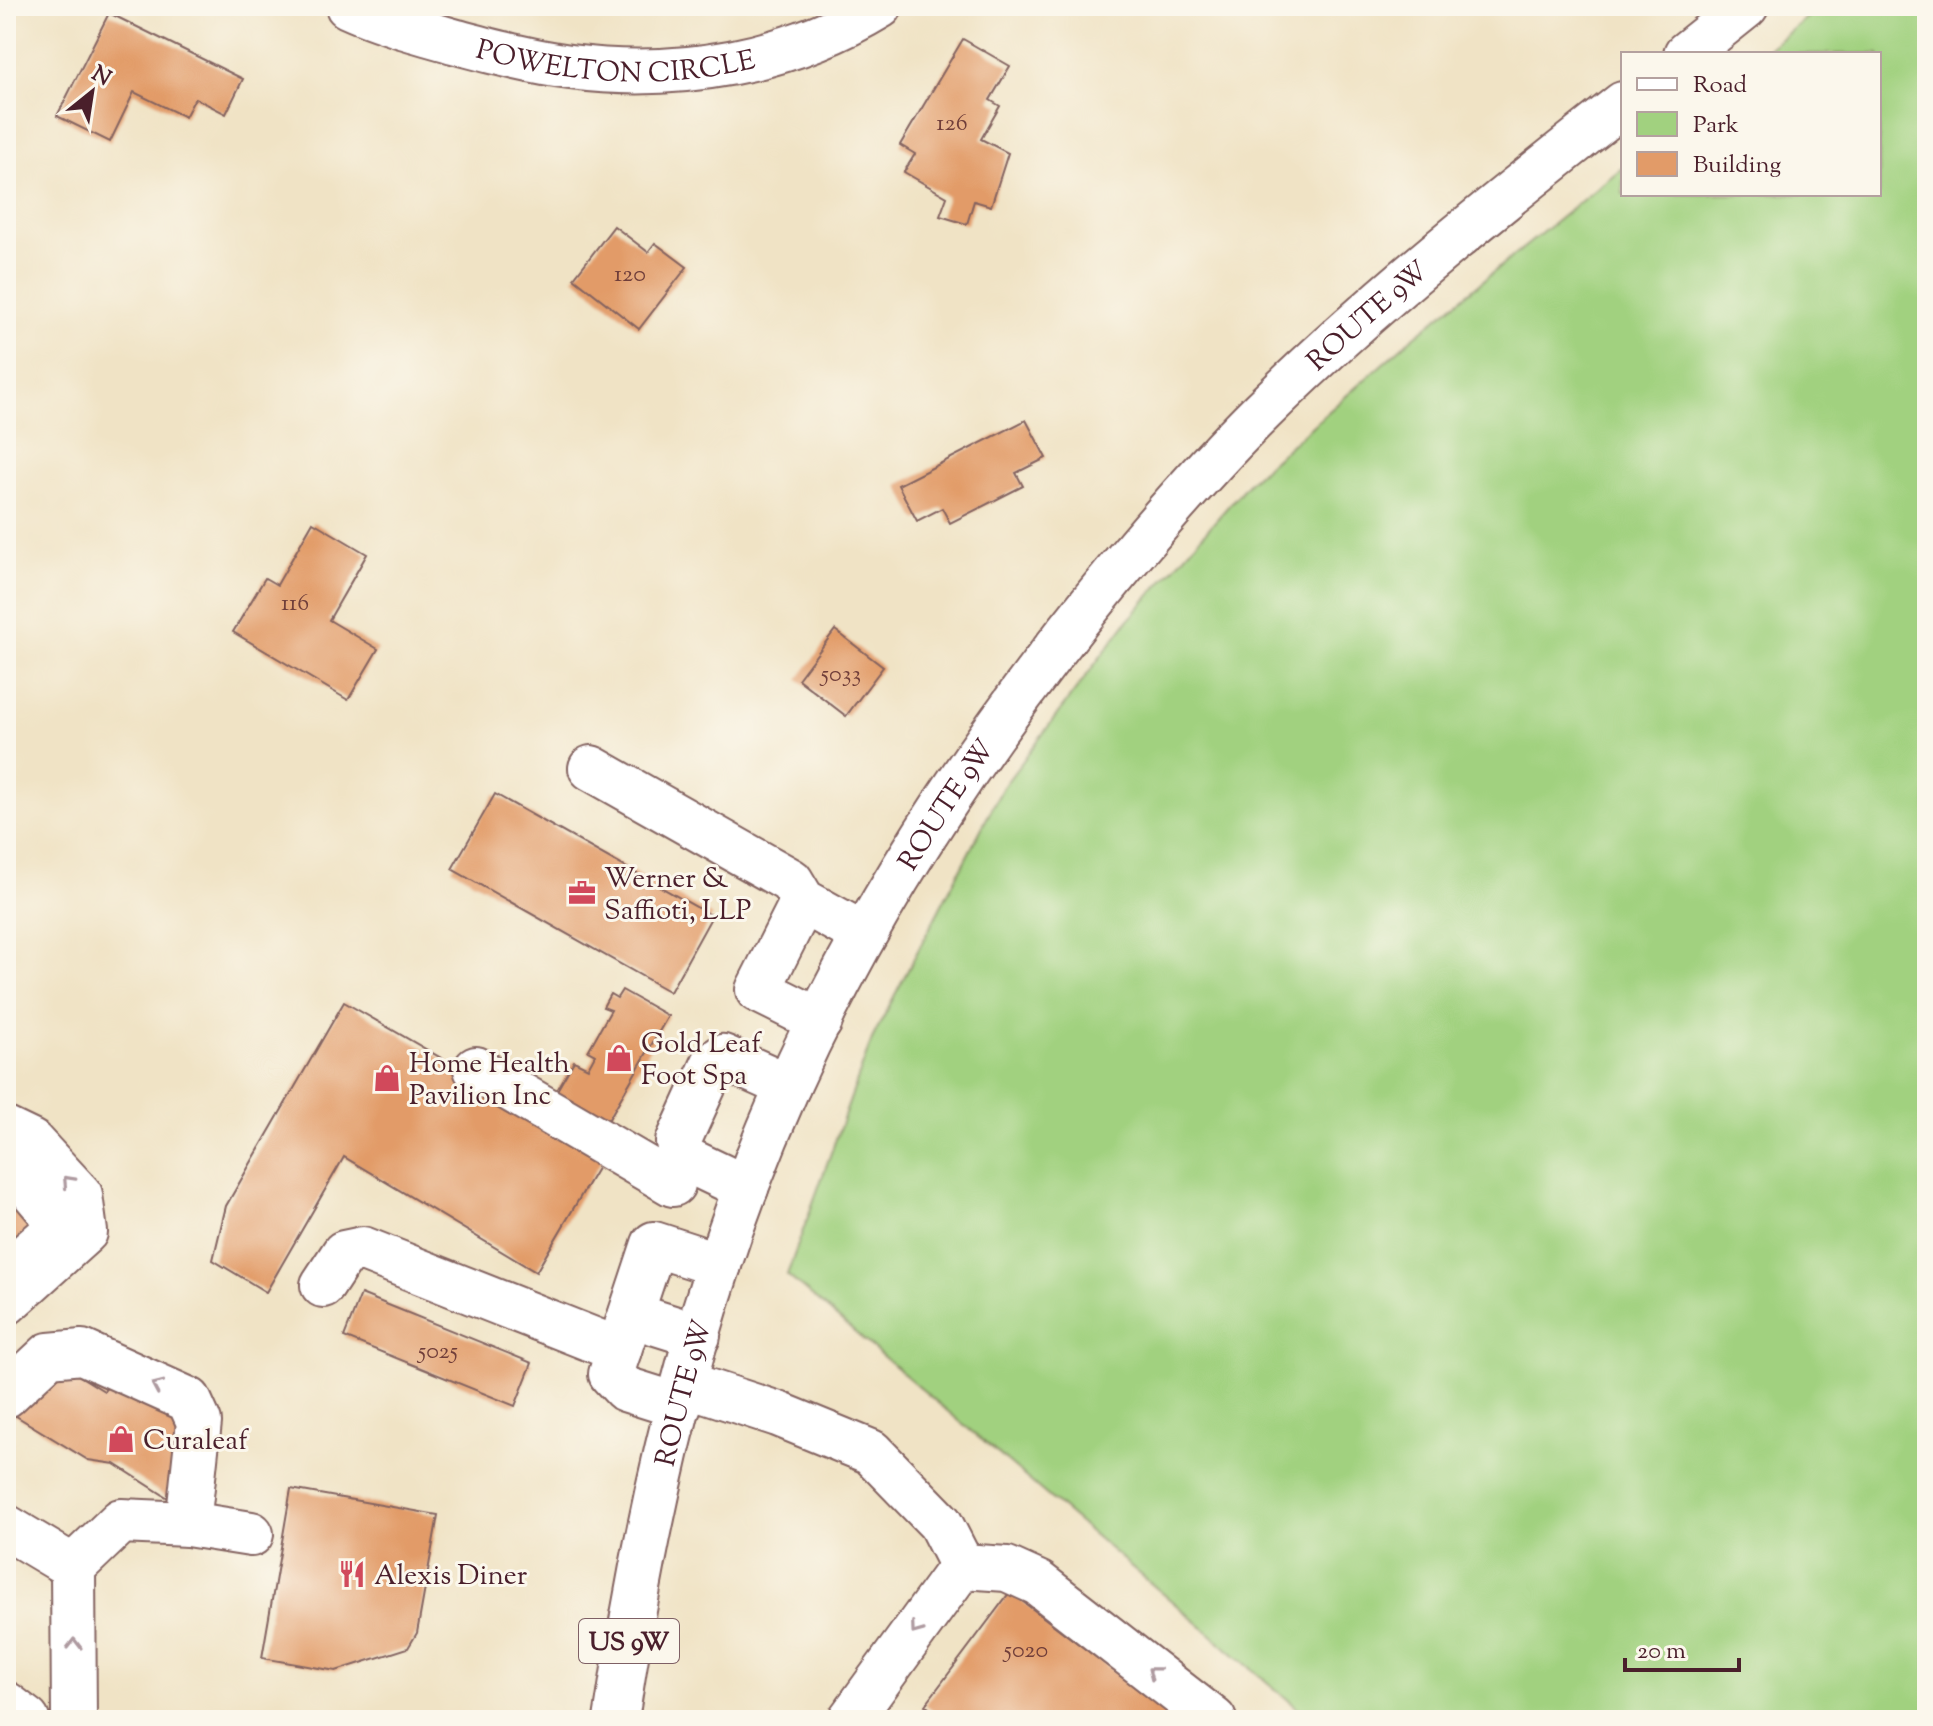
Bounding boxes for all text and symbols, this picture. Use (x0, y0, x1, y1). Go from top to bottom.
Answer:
street label: POWELTON CIRCLE (472, 31, 759, 95)
north arrow (52, 52, 132, 132)
legend (1621, 52, 1881, 196)
text: N (85, 59, 116, 96)
text: Road (1693, 69, 1747, 103)
house number: 126 (936, 107, 968, 141)
text: Park (1693, 109, 1739, 143)
text: Building (1693, 149, 1782, 183)
street label: ROUTE 9W (1299, 252, 1438, 382)
house number: 120 (614, 258, 646, 292)
house number: 116 (281, 587, 309, 621)
house number: 5033 (819, 658, 861, 692)
street label: ROUTE 9W (890, 732, 1005, 879)
place label: Werner & Saffioti, LLP (604, 860, 751, 932)
office icon: Werner & Saffioti, LLP (567, 878, 597, 908)
place label: Gold Leaf Foot Spa (641, 1025, 762, 1097)
shop icon: Gold Leaf Foot Spa (604, 1043, 634, 1073)
place label: Home Health Pavilion Inc (409, 1045, 570, 1117)
shop icon: Home Health Pavilion Inc (372, 1063, 402, 1093)
one-way arrow (62, 1176, 77, 1190)
street label: ROUTE 9W (647, 1316, 723, 1471)
house number: 5025 (416, 1335, 458, 1369)
one-way arrow (151, 1380, 165, 1396)
place label: Curaleaf (143, 1422, 249, 1462)
shop icon: Curaleaf (106, 1424, 136, 1454)
place label: Alexis Diner (374, 1557, 528, 1597)
restaurant icon: Alexis Diner (337, 1559, 367, 1589)
road number: US 9W (579, 1619, 679, 1663)
one-way arrow (911, 1620, 926, 1635)
scale bar (1625, 1622, 1739, 1672)
house number: 5020 (1002, 1634, 1048, 1668)
text: 20 m (1637, 1635, 1686, 1669)
one-way arrow (65, 1637, 83, 1650)
one-way arrow (1148, 1667, 1162, 1682)

